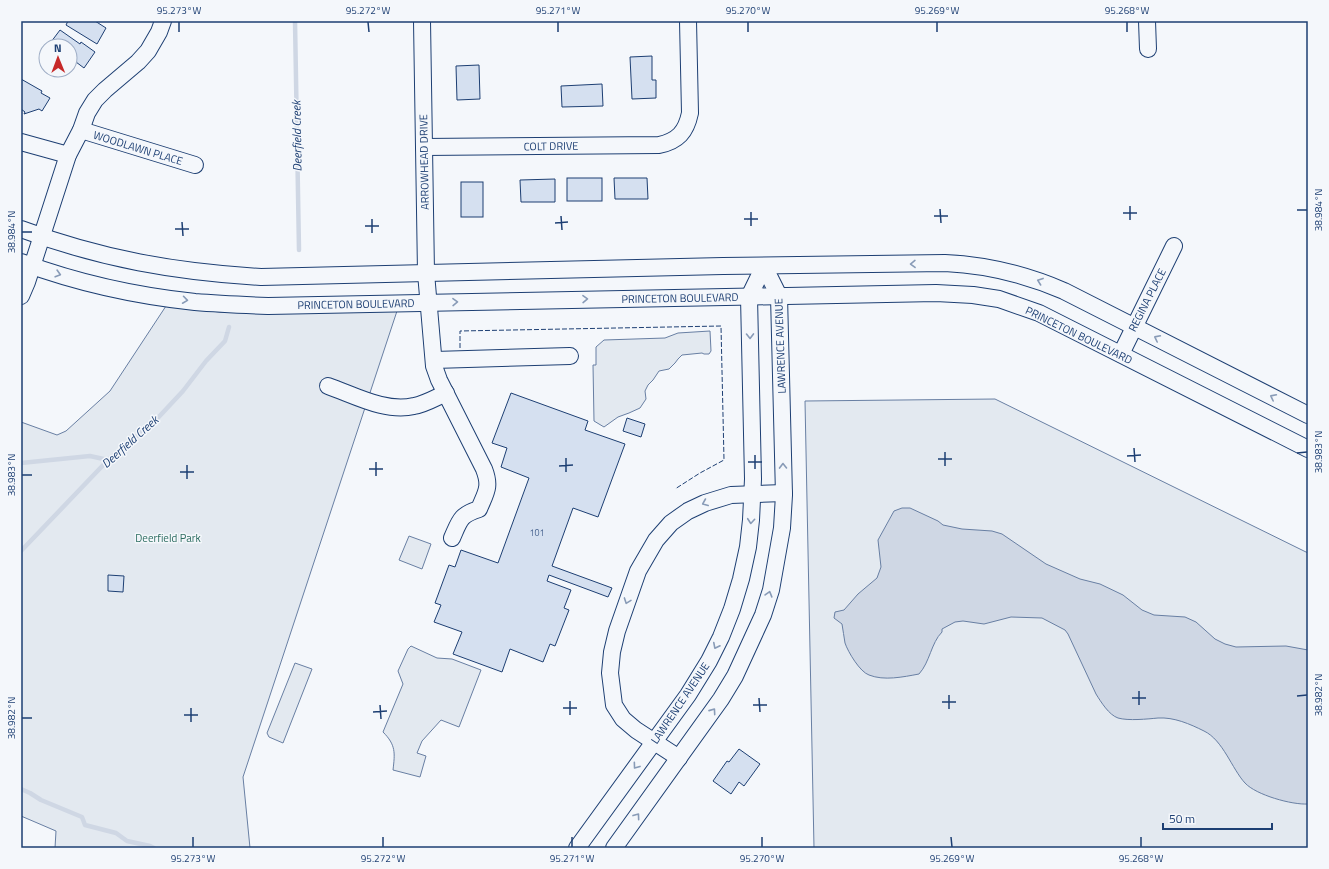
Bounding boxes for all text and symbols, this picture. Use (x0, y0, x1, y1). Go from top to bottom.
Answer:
text: 95.273°W (157, 3, 201, 18)
text: 95.272°W (346, 3, 390, 18)
text: 95.271°W (536, 3, 580, 18)
text: 95.270°W (726, 3, 770, 18)
text: 95.269°W (915, 3, 959, 18)
text: 95.268°W (1105, 3, 1149, 18)
north arrow (38, 38, 78, 78)
text: N (54, 40, 62, 56)
water label: Deerfield Creek (286, 99, 307, 172)
street label: ARROWHEAD DRIVE (415, 114, 433, 210)
street label: WOODLAWN PLACE (91, 127, 185, 169)
street label: COLT DRIVE (524, 138, 578, 154)
text: 38.984°N (1311, 189, 1326, 231)
text: 38.984°N (4, 211, 19, 253)
one-way arrow (910, 260, 916, 268)
street label: REGINA PLACE (1124, 266, 1170, 334)
one-way arrow (54, 269, 61, 278)
one-way arrow (1037, 278, 1044, 286)
street label: PRINCETON BOULEVARD (621, 289, 739, 307)
one-way arrow (182, 295, 188, 304)
street label: PRINCETON BOULEVARD (297, 295, 415, 313)
one-way arrow (582, 295, 588, 304)
one-way arrow (452, 298, 458, 306)
street label: LAWRENCE AVENUE (770, 298, 790, 394)
street label: PRINCETON BOULEVARD (1023, 302, 1135, 368)
one-way arrow (746, 333, 754, 339)
one-way arrow (1154, 335, 1161, 343)
one-way arrow (1270, 394, 1277, 402)
water label: Deerfield Creek (97, 410, 164, 473)
text: 38.983°N (1311, 431, 1326, 473)
text: 38.983°N (4, 454, 19, 496)
one-way arrow (779, 463, 788, 469)
one-way arrow (701, 499, 708, 507)
one-way arrow (746, 518, 755, 524)
house number: 101 (529, 526, 545, 539)
park label: Deerfield Park (135, 530, 201, 546)
one-way arrow (764, 591, 773, 598)
one-way arrow (623, 598, 631, 605)
one-way arrow (713, 642, 721, 649)
street label: LAWRENCE AVENUE (647, 659, 713, 747)
text: 38.982°N (1311, 674, 1326, 716)
text: 38.982°N (4, 697, 19, 739)
one-way arrow (708, 708, 715, 715)
one-way arrow (634, 761, 641, 768)
scale bar (1163, 805, 1272, 831)
text: 50 m (1169, 809, 1195, 828)
one-way arrow (632, 814, 639, 821)
text: 95.273°W (171, 851, 215, 866)
text: 95.272°W (361, 851, 405, 866)
text: 95.271°W (550, 851, 594, 866)
text: 95.270°W (740, 851, 784, 866)
text: 95.269°W (930, 851, 974, 866)
text: 95.268°W (1119, 851, 1163, 866)

